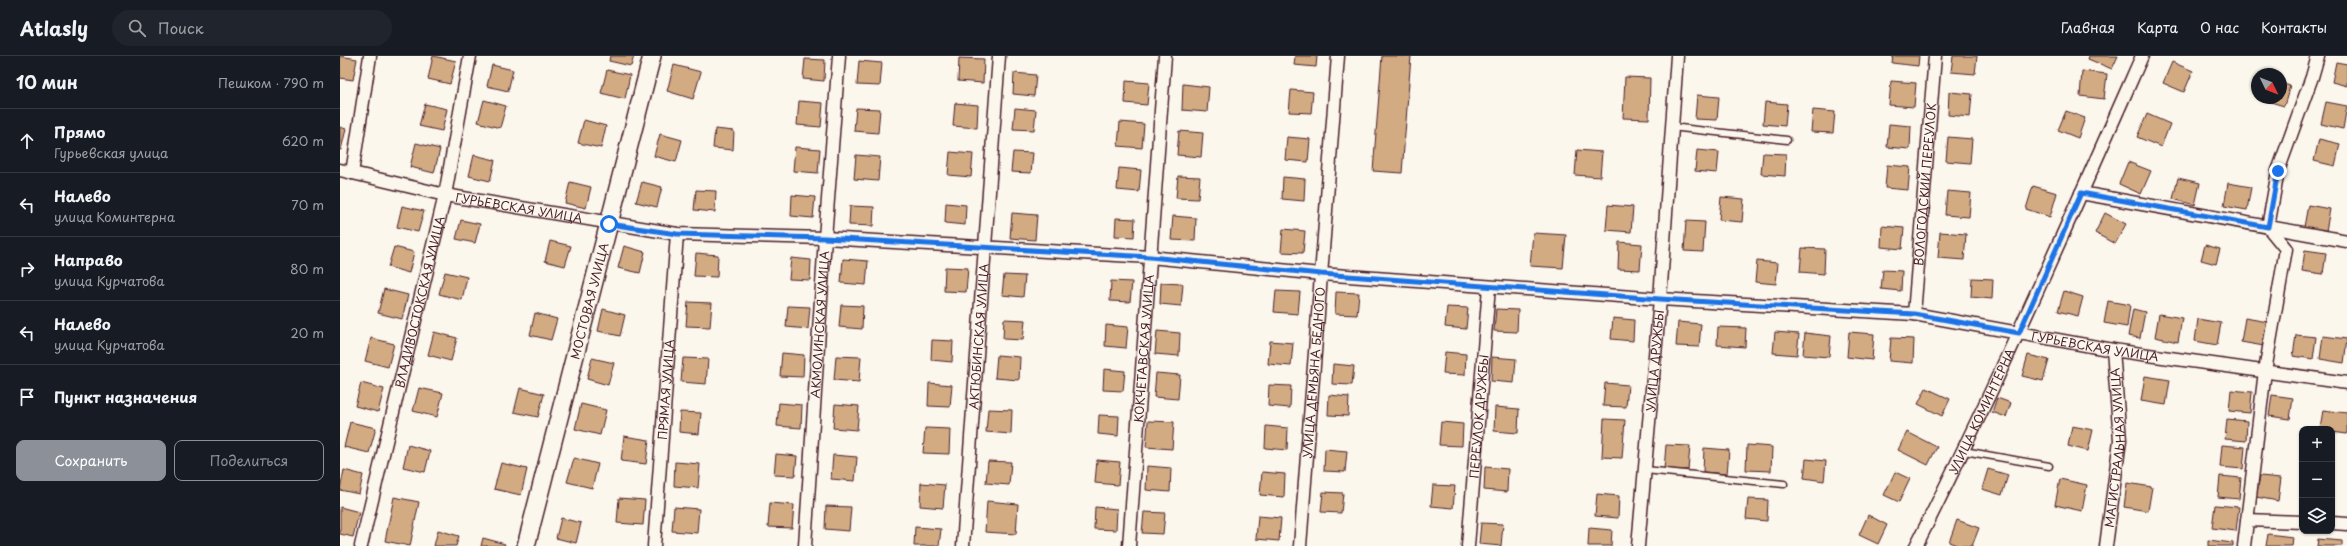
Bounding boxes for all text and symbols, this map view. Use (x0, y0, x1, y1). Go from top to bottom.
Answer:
search box (112, 10, 392, 46)
text: Atlasly (20, 14, 88, 42)
text: Поиск (158, 16, 204, 39)
icon: search (126, 17, 148, 39)
text: Главная (2061, 17, 2115, 38)
text: Карта (2137, 17, 2178, 38)
text: О нас (2200, 17, 2239, 38)
text: Контакты (2261, 17, 2327, 38)
north arrow (2251, 68, 2287, 104)
text: 10 мин (16, 69, 78, 95)
text: Пешком · 790 m (218, 73, 324, 92)
street label: ВОЛОГОДСКИЙ ПЕРЕУЛОК (1909, 102, 1940, 266)
text: Прямо (54, 120, 105, 143)
icon: ahead (16, 130, 38, 152)
text: 620 m (282, 131, 324, 150)
text: Гурьевская улица (54, 143, 168, 162)
route end (2269, 162, 2287, 180)
text: Налево (54, 184, 111, 207)
street label: ГУРЬЕВСКАЯ УЛИЦА (454, 188, 584, 227)
icon: left (16, 194, 38, 216)
text: 70 m (291, 195, 324, 214)
text: улица Коминтерна (54, 207, 175, 226)
street label: ВЛАДИВОСТОКСКАЯ УЛИЦА (390, 214, 449, 390)
route start (600, 215, 618, 233)
street label: МОСТОВАЯ УЛИЦА (565, 241, 613, 361)
text: Направо (54, 248, 123, 271)
street label: АКМОЛИНСКАЯ УЛИЦА (806, 250, 833, 399)
icon: right (16, 258, 38, 280)
text: 80 m (290, 259, 324, 278)
street label: АКТЮБИНСКАЯ УЛИЦА (964, 263, 993, 410)
text: улица Курчатова (54, 271, 165, 290)
street label: КОКЧЕТАВСКАЯ УЛИЦА (1129, 274, 1158, 423)
street label: УЛИЦА ДЕМЬЯНА БЕДНОГО (1298, 286, 1329, 459)
street label: УЛИЦА ДРУЖБЫ (1641, 309, 1668, 413)
text: Налево (54, 312, 111, 335)
icon: left (16, 322, 38, 344)
text: 20 m (290, 323, 324, 342)
street label: ГУРЬЕВСКАЯ УЛИЦА (2030, 326, 2160, 365)
text: улица Курчатова (54, 335, 165, 354)
street label: ПРЯМАЯ УЛИЦА (653, 338, 678, 440)
street label: УЛИЦА КОМИНТЕРНА (1944, 345, 2019, 477)
street label: ПЕРЕУЛОК ДРУЖБЫ (1465, 354, 1492, 479)
street label: МАГИСТРАЛЬНАЯ УЛИЦА (2100, 367, 2129, 529)
text: Пункт назначения (54, 385, 197, 408)
icon: arrive (16, 386, 38, 408)
map controls (2299, 426, 2335, 534)
button: + (2299, 426, 2335, 462)
button: Сохранить (16, 440, 166, 481)
button: Поделиться (174, 440, 324, 481)
button: − (2299, 462, 2335, 498)
button: layers (2299, 498, 2335, 534)

